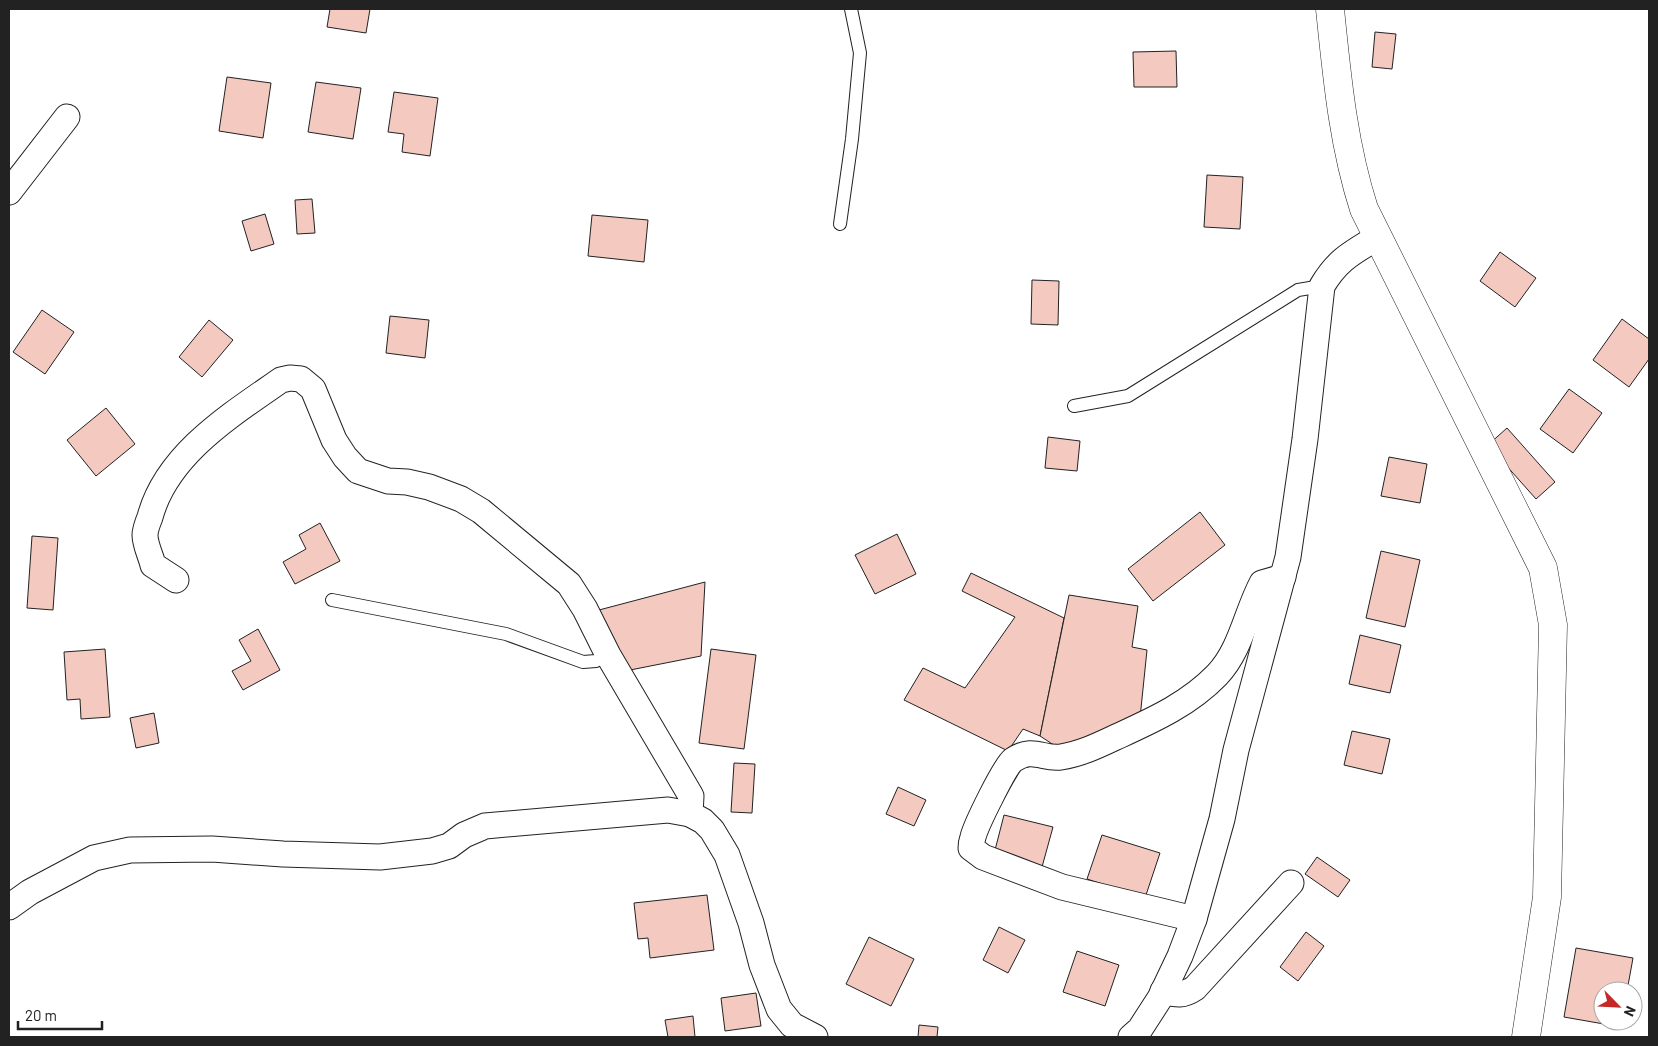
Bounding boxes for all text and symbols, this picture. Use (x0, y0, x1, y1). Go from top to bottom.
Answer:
north arrow (1593, 981, 1643, 1031)
scale bar (18, 998, 101, 1030)
text: N (1621, 1004, 1640, 1019)
text: 20 m (25, 1006, 57, 1024)

